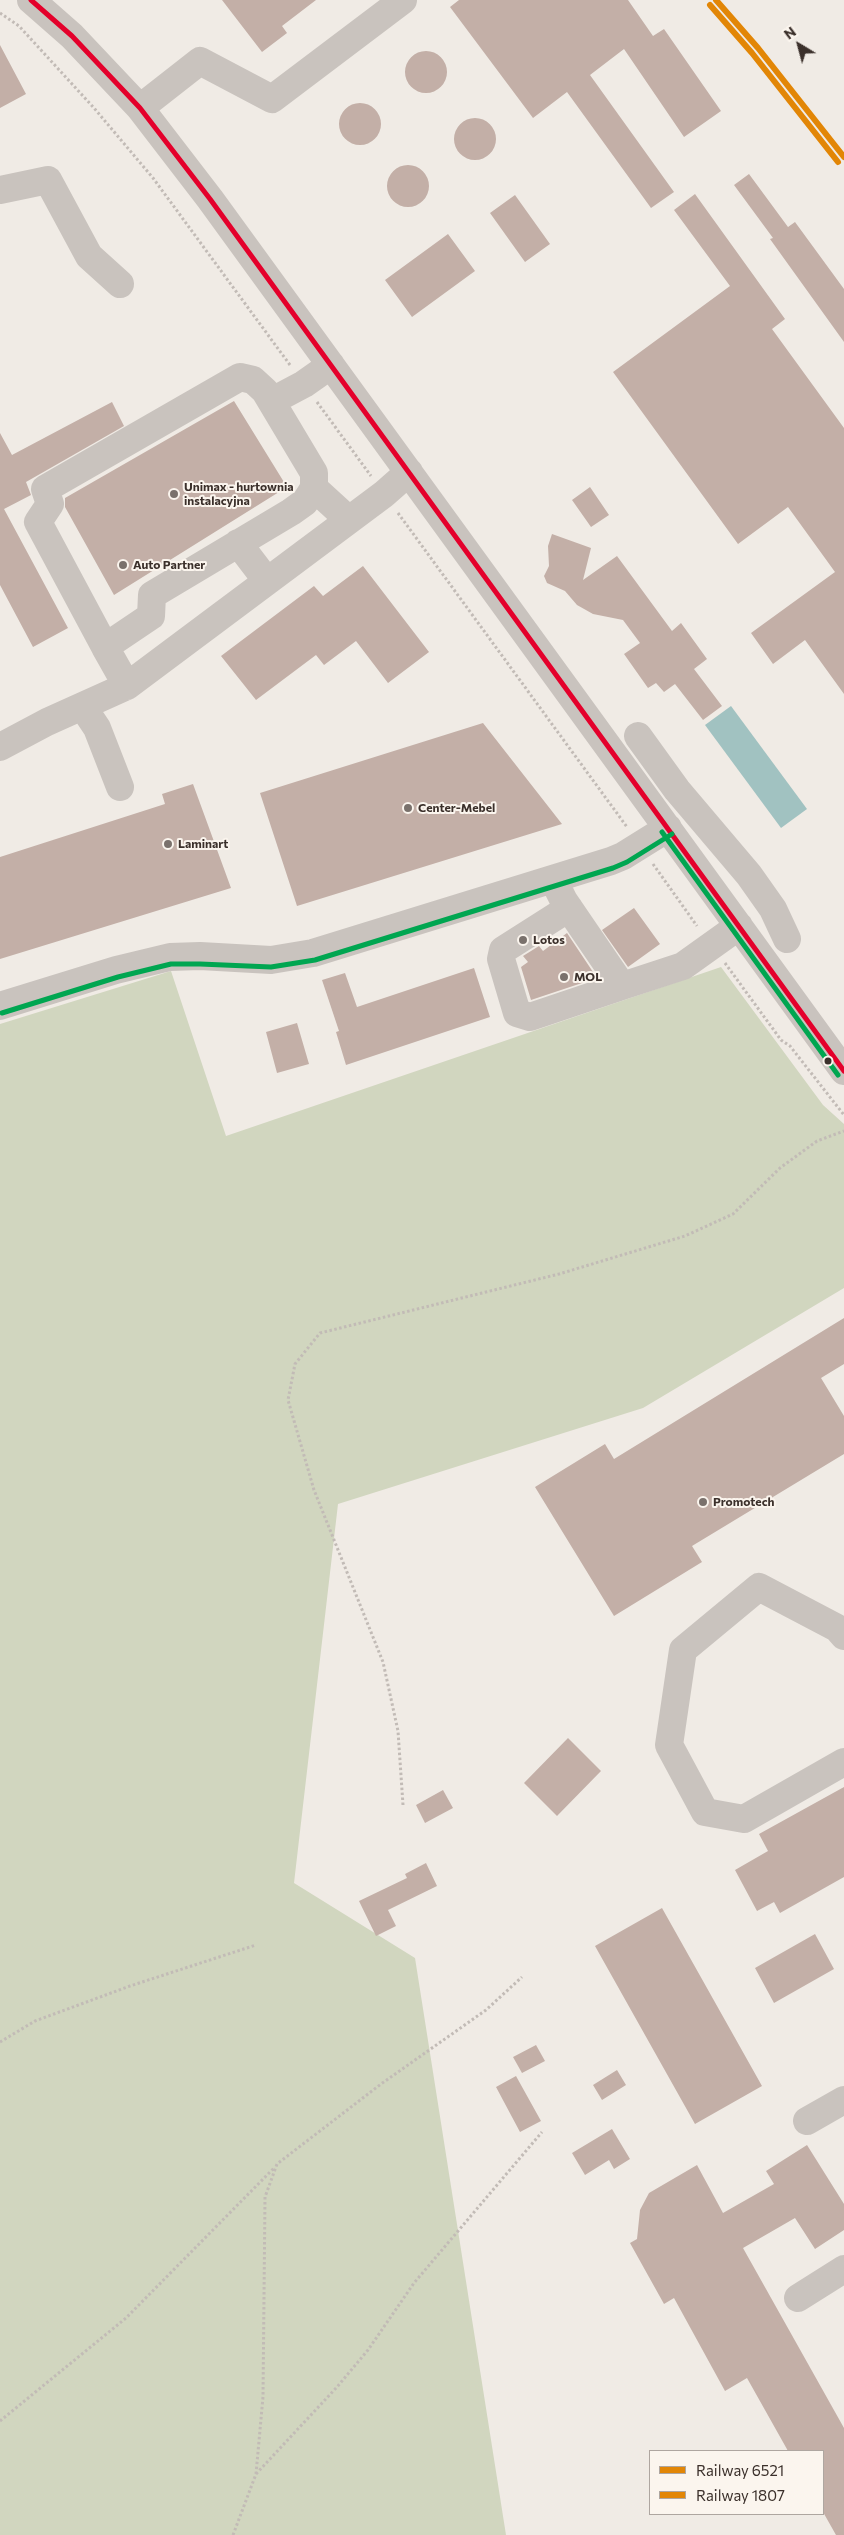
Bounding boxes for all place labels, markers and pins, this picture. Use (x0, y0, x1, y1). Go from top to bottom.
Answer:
place label: Unimax - hurtownia instalacyjna (184, 480, 294, 508)
marker: Unimax - hurtownia instalacyjna (168, 488, 180, 500)
place label: Auto Partner (133, 558, 205, 572)
marker: Auto Partner (117, 559, 129, 571)
place label: Center-Mebel (418, 801, 495, 815)
marker: Center-Mebel (402, 802, 414, 814)
place label: Laminart (178, 837, 228, 851)
marker: Laminart (162, 838, 174, 850)
place label: Lotos (533, 933, 565, 947)
marker: Lotos (517, 934, 529, 946)
place label: MOL (574, 970, 602, 984)
marker: MOL (558, 971, 570, 983)
unlabelled marker (823, 1056, 833, 1066)
place label: Promotech (713, 1495, 774, 1509)
marker: Promotech (697, 1496, 709, 1508)

